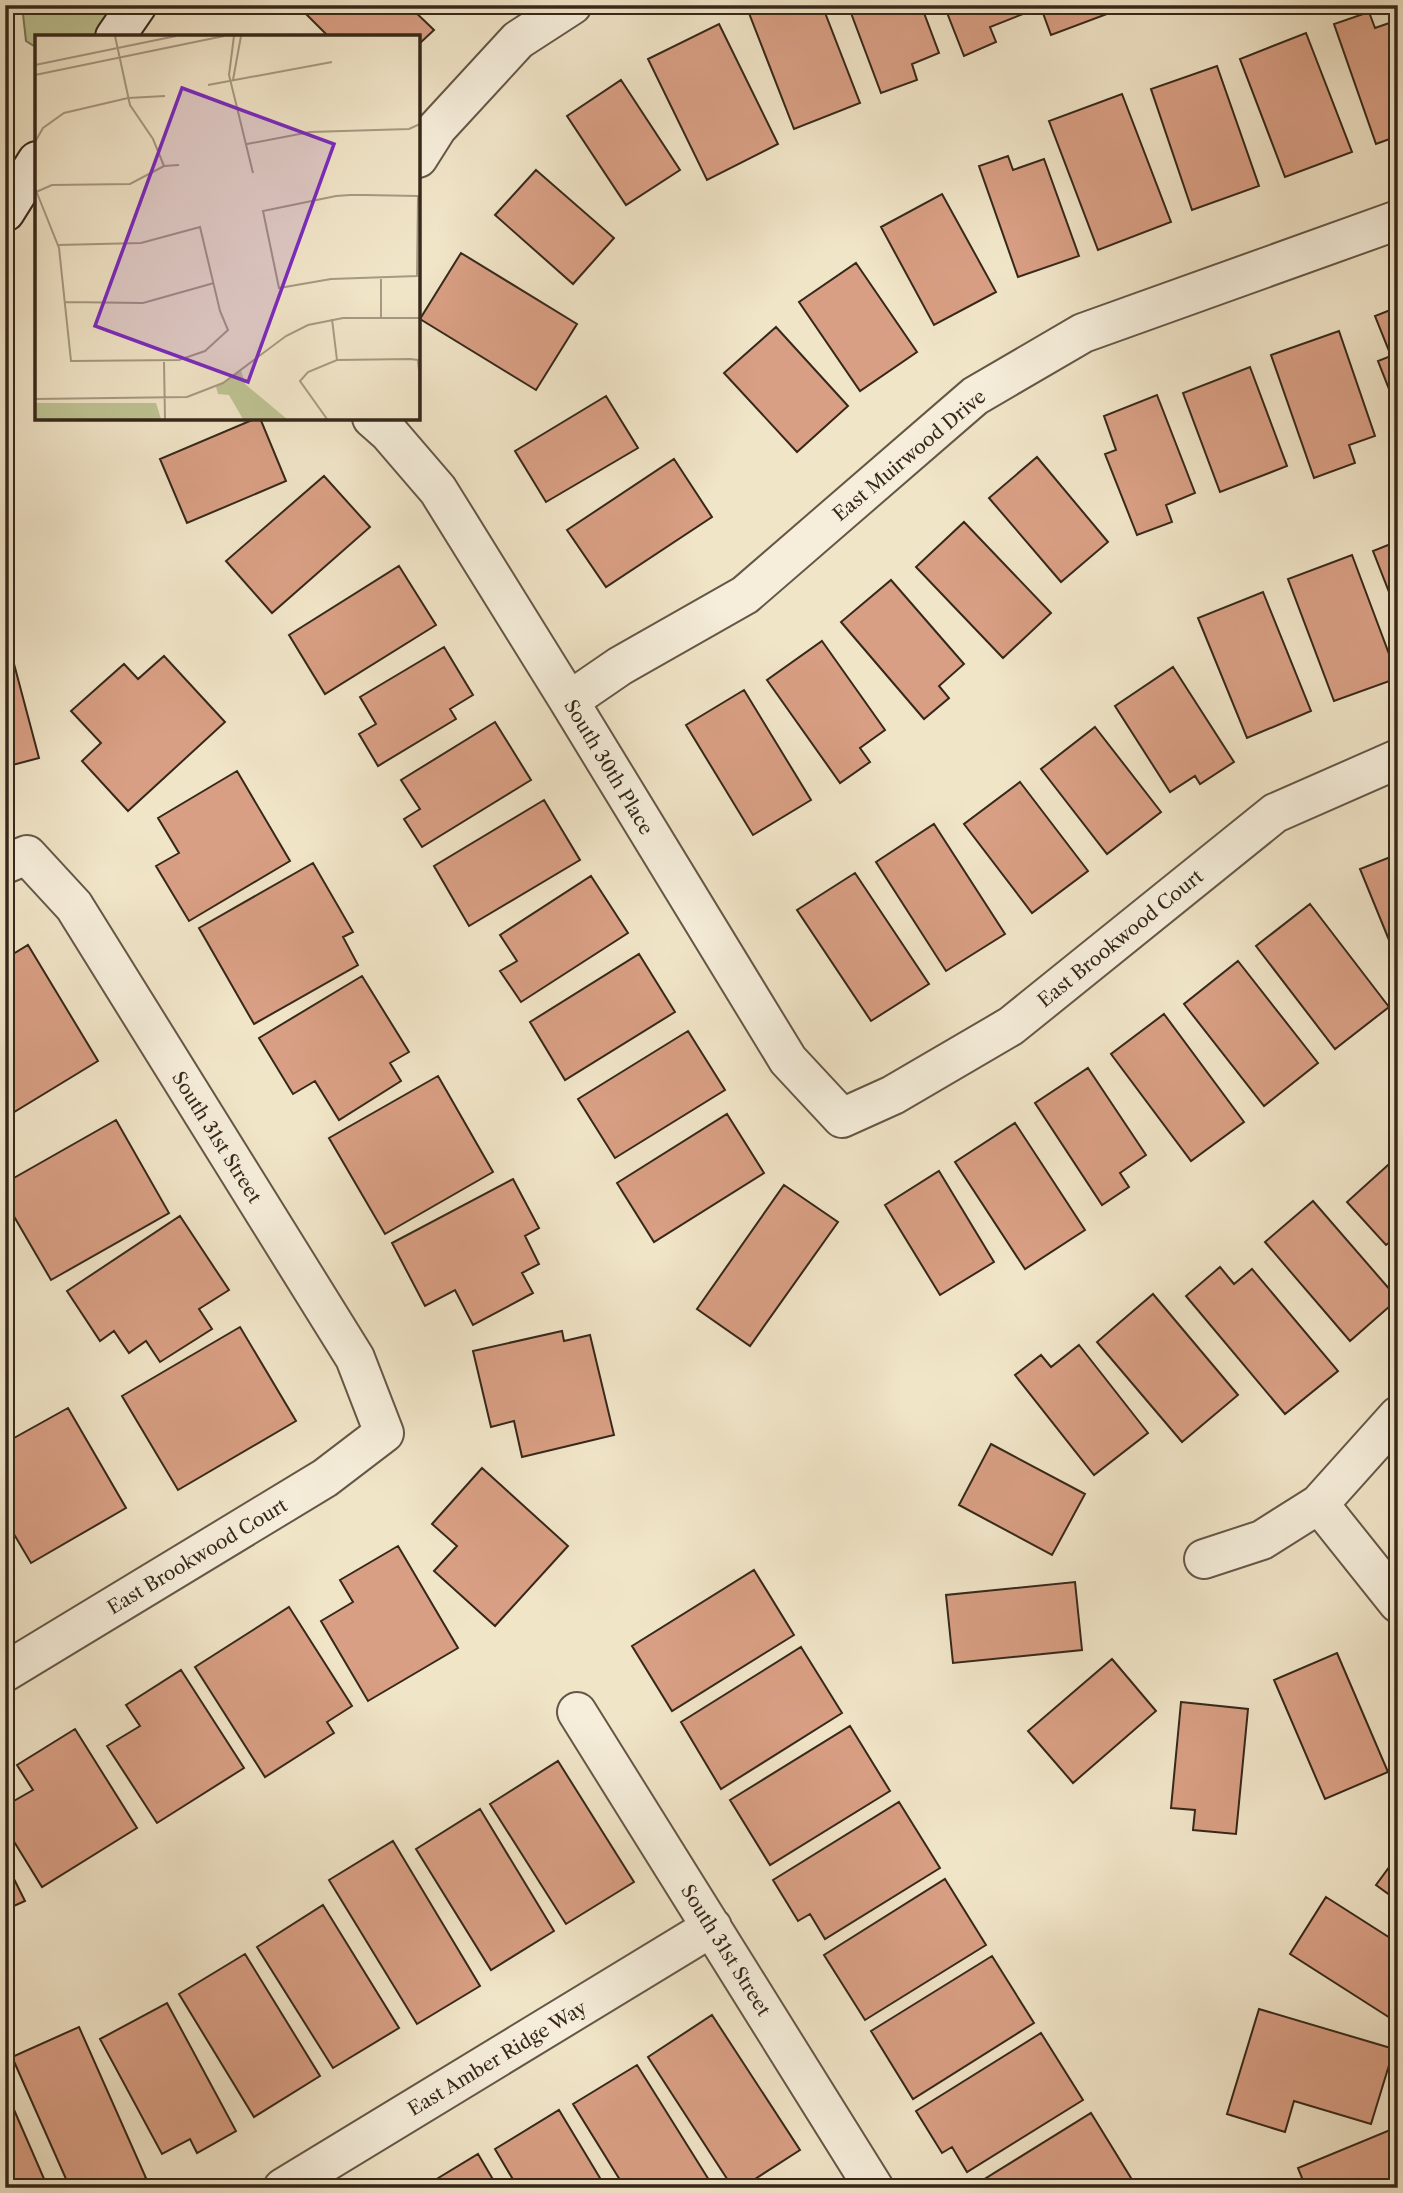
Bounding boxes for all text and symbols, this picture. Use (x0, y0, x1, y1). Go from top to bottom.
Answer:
inset map (35, 35, 420, 420)
street label: East Muirwood Drive (828, 385, 990, 526)
street label: South 30th Place (559, 696, 658, 839)
street label: East Brookwood Court (1033, 865, 1208, 1012)
street label: South 31st Street (167, 1067, 266, 1207)
street label: East Brookwood Court (103, 1493, 292, 1619)
street label: South 31st Street (676, 1880, 775, 2020)
street label: East Amber Ridge Way (404, 1996, 591, 2121)

